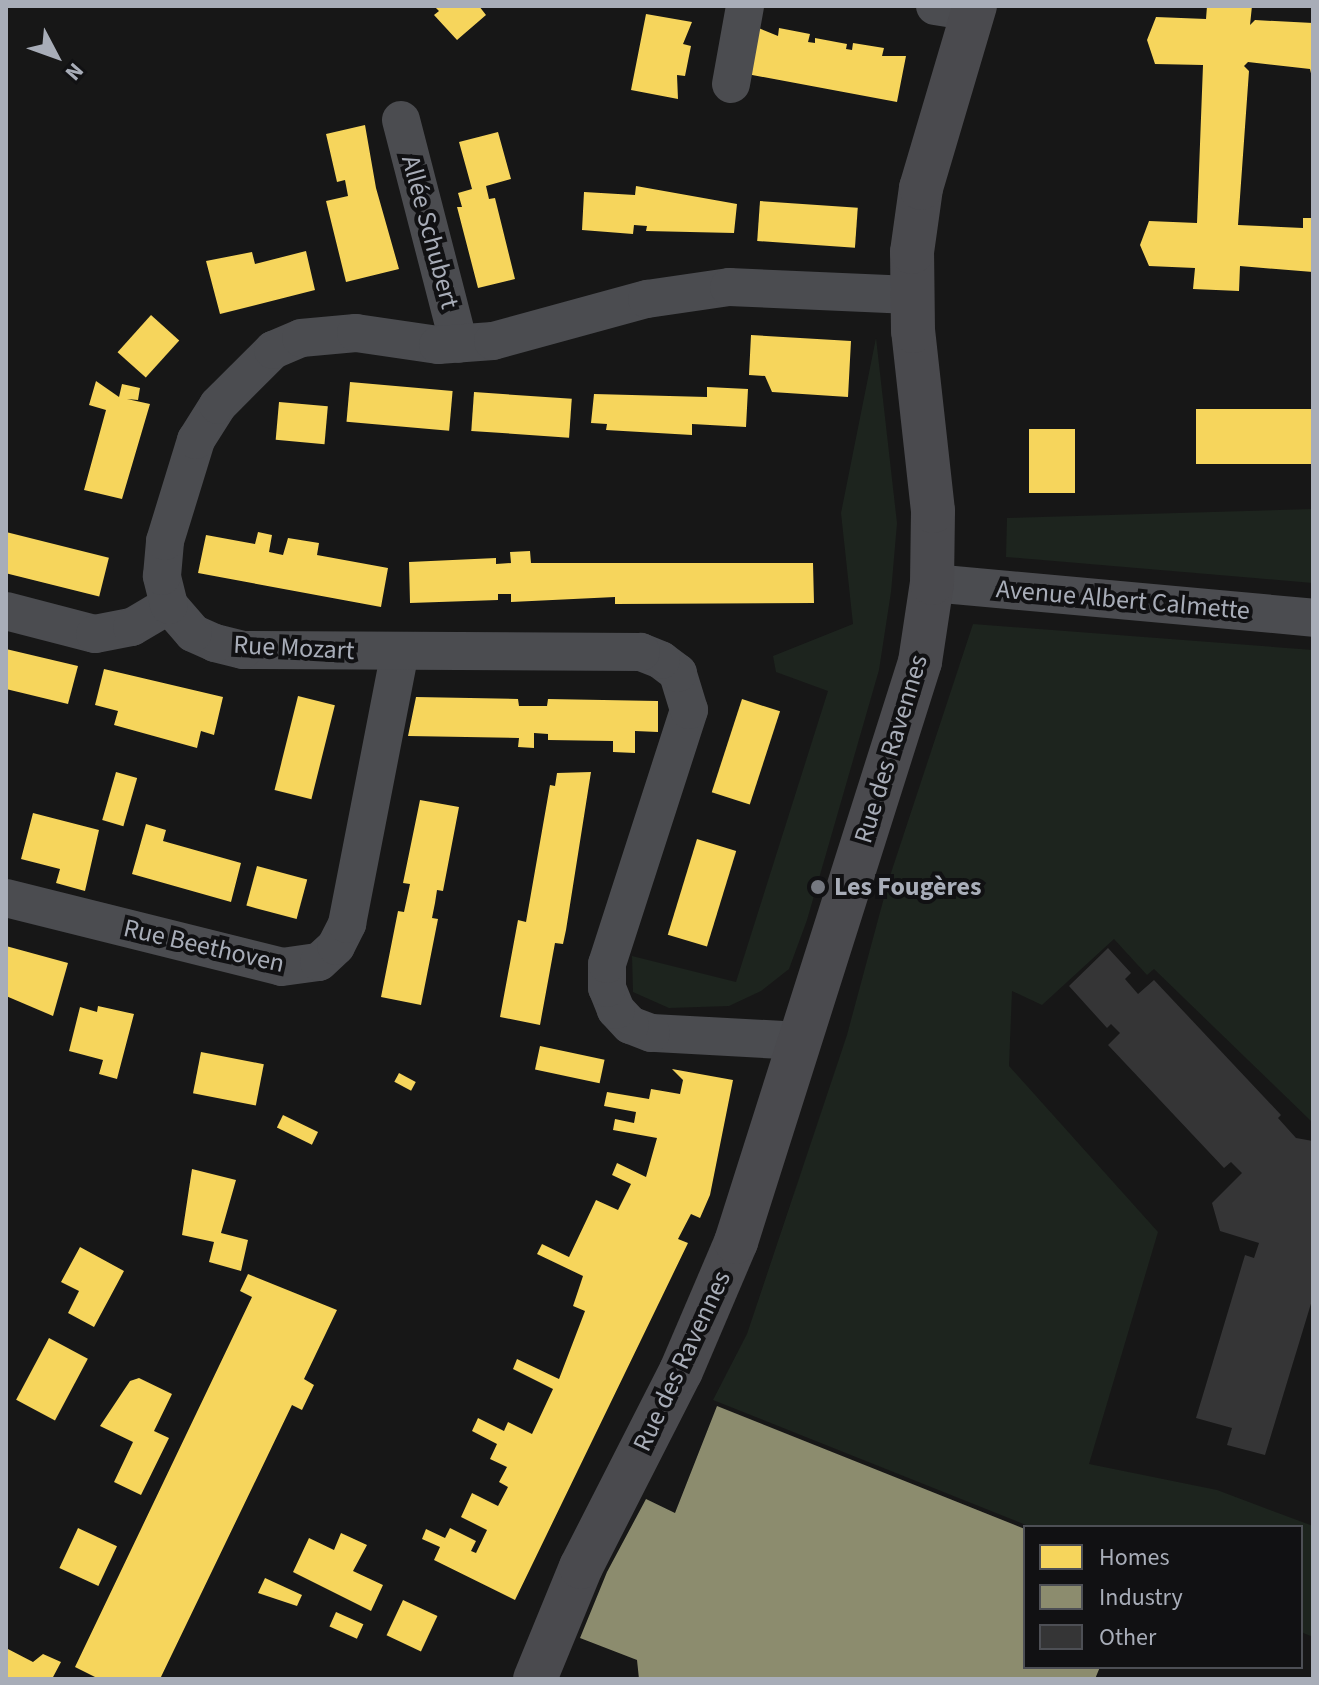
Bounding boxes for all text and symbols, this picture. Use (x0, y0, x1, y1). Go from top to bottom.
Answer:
north arrow (16, 16, 96, 96)
text: N (57, 56, 91, 88)
street label: Allée Schubert (395, 152, 465, 312)
street label: Avenue Albert Calmette (995, 573, 1251, 627)
street label: Rue Mozart (233, 629, 355, 667)
street label: Rue des Ravennes (848, 651, 934, 847)
place label: Les Fougères (834, 871, 982, 903)
marker: Les Fougères (809, 878, 827, 896)
street label: Rue Beethoven (121, 912, 287, 980)
street label: Rue des Ravennes (627, 1266, 737, 1456)
legend (1023, 1525, 1303, 1669)
text: Homes (1099, 1540, 1170, 1575)
text: Industry (1099, 1580, 1183, 1615)
text: Other (1099, 1620, 1156, 1655)

